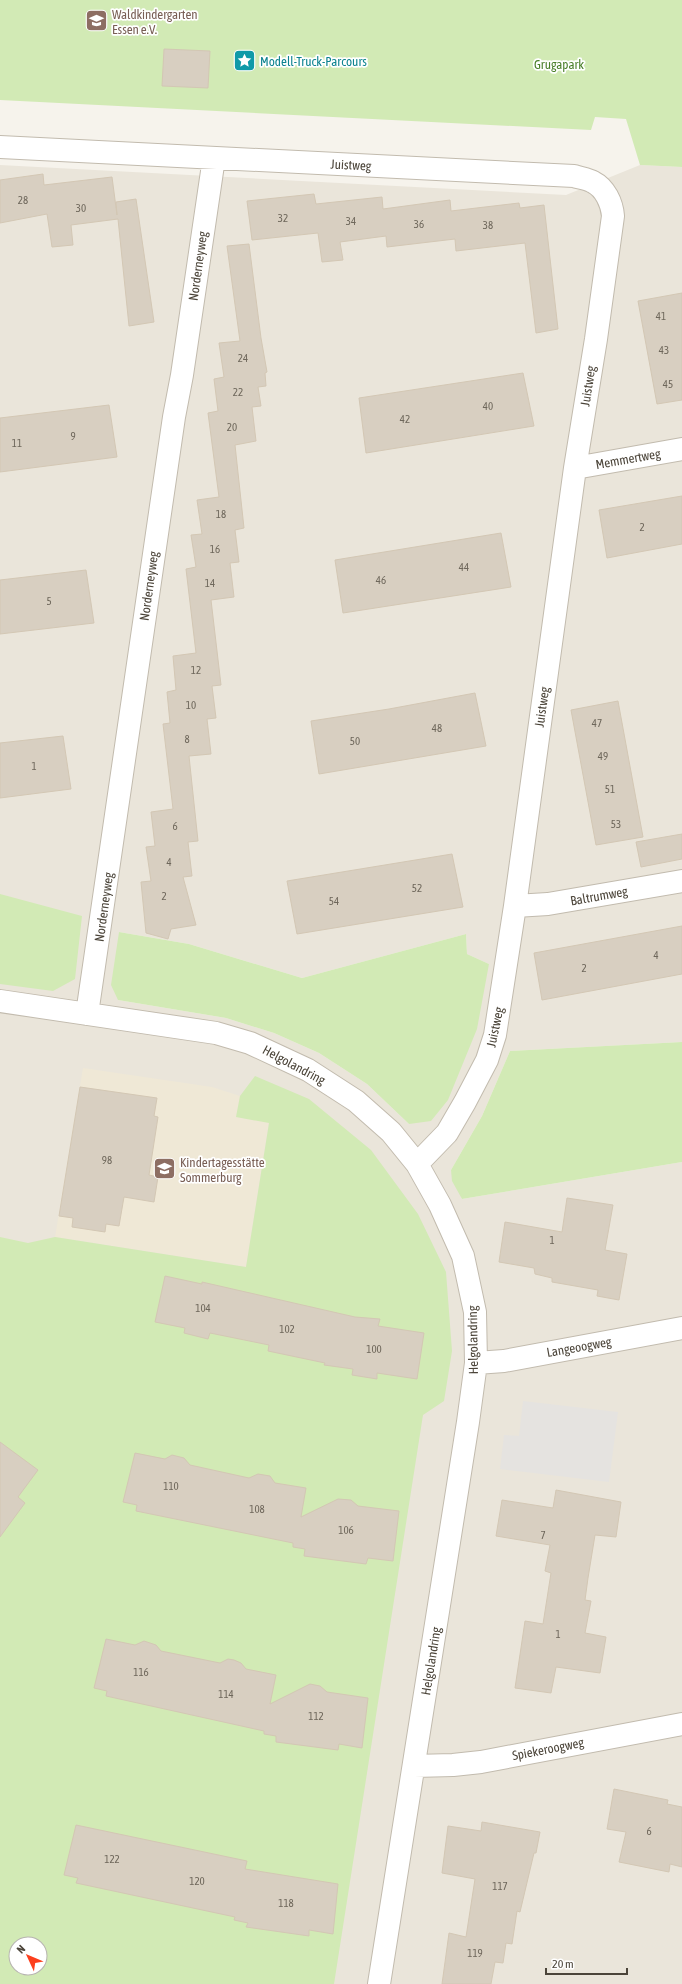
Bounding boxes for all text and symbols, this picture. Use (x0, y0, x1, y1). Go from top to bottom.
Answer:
place label: Waldkindergarten Essen e.V. (112, 7, 198, 37)
school or university icon: Waldkindergarten Essen e.V. (83, 8, 109, 34)
place icon: Modell-Truck-Parcours (232, 48, 258, 74)
place label: Modell-Truck-Parcours (260, 54, 367, 69)
park label: Grugapark (534, 57, 584, 72)
street label: Juistweg (330, 156, 372, 174)
house number: 28 (18, 194, 28, 206)
house number: 30 (76, 202, 86, 214)
house number: 32 (278, 212, 288, 224)
house number: 34 (346, 215, 356, 227)
house number: 36 (414, 218, 424, 230)
house number: 38 (483, 219, 493, 231)
street label: Norderneyweg (186, 230, 210, 302)
house number: 41 (656, 310, 666, 322)
house number: 43 (659, 344, 669, 356)
house number: 24 (238, 352, 248, 364)
street label: Juistweg (577, 364, 599, 407)
house number: 45 (663, 378, 673, 390)
house number: 22 (233, 386, 243, 398)
house number: 40 (483, 400, 493, 412)
house number: 42 (400, 413, 410, 425)
house number: 20 (227, 421, 237, 433)
house number: 9 (70, 430, 76, 442)
house number: 11 (12, 437, 22, 449)
street label: Memmertweg (594, 446, 662, 472)
house number: 18 (216, 508, 226, 520)
house number: 2 (639, 521, 645, 533)
house number: 16 (210, 543, 220, 555)
street label: Norderneyweg (137, 550, 161, 622)
house number: 44 (459, 561, 469, 573)
house number: 46 (376, 574, 386, 586)
house number: 14 (205, 577, 215, 589)
house number: 5 (46, 595, 52, 607)
house number: 12 (191, 664, 201, 676)
street label: Juistweg (532, 685, 552, 728)
house number: 10 (186, 699, 196, 711)
house number: 47 (592, 717, 602, 729)
house number: 48 (432, 722, 442, 734)
house number: 8 (184, 733, 190, 745)
house number: 50 (350, 735, 360, 747)
house number: 49 (598, 750, 608, 762)
house number: 1 (31, 760, 37, 772)
house number: 51 (605, 783, 615, 795)
house number: 53 (611, 818, 621, 830)
house number: 6 (172, 820, 178, 832)
house number: 4 (166, 856, 172, 868)
street label: Norderneyweg (92, 871, 116, 943)
house number: 52 (412, 882, 422, 894)
street label: Baltrumweg (569, 884, 629, 908)
house number: 2 (161, 890, 167, 902)
house number: 54 (329, 895, 339, 907)
house number: 4 (653, 949, 659, 961)
house number: 2 (581, 962, 587, 974)
street label: Juistweg (483, 1005, 507, 1049)
street label: Helgolandring (260, 1042, 328, 1088)
house number: 98 (102, 1154, 112, 1166)
place label: Kindertagesstätte Sommerburg (180, 1155, 265, 1185)
school or university icon: Kindertagesstätte Sommerburg (151, 1156, 177, 1182)
house number: 1 (549, 1234, 555, 1246)
house number: 104 (195, 1302, 211, 1314)
street label: Helgolandring (465, 1305, 481, 1375)
house number: 102 (279, 1323, 295, 1335)
street label: Langeoogweg (545, 1334, 613, 1360)
house number: 100 (366, 1343, 382, 1355)
house number: 110 (163, 1480, 179, 1492)
house number: 108 (249, 1503, 265, 1515)
house number: 106 (338, 1524, 354, 1536)
house number: 7 (540, 1529, 546, 1541)
street label: Helgolandring (418, 1625, 444, 1696)
house number: 1 (555, 1628, 561, 1640)
house number: 116 (133, 1666, 149, 1678)
house number: 114 (218, 1688, 234, 1700)
house number: 112 (308, 1710, 324, 1722)
street label: Spiekeroogweg (511, 1735, 585, 1763)
house number: 6 (646, 1825, 652, 1837)
house number: 122 (104, 1853, 120, 1865)
house number: 120 (189, 1875, 205, 1887)
house number: 117 (492, 1880, 508, 1892)
house number: 118 (278, 1897, 294, 1909)
north arrow (8, 1936, 48, 1976)
text: N (14, 1943, 27, 1956)
house number: 119 (467, 1947, 483, 1959)
scale bar (546, 1950, 627, 1976)
text: 20 m (552, 1957, 574, 1971)

